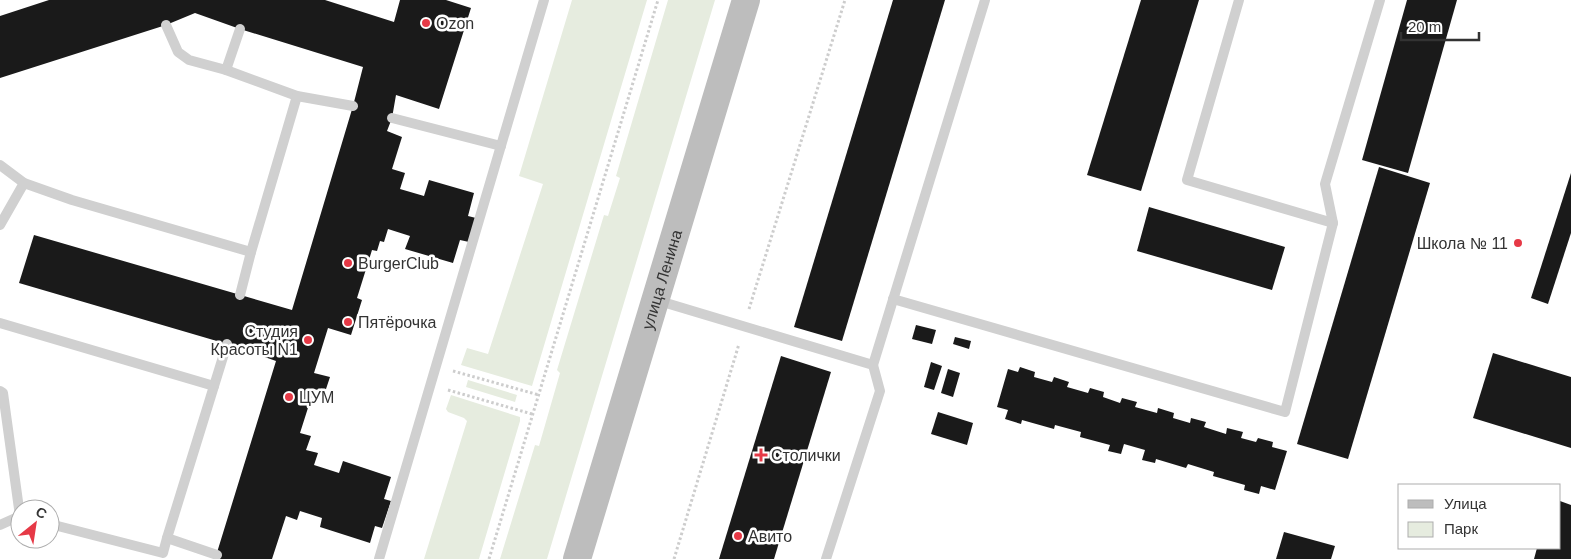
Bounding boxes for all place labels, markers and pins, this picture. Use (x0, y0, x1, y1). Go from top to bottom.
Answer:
place label: Ozon (436, 15, 474, 32)
marker: Ozon (420, 17, 432, 29)
place label: Школа № 11 (1417, 235, 1508, 252)
marker: Школа № 11 (1512, 237, 1524, 249)
place label: BurgerClub (358, 255, 439, 272)
marker: BurgerClub (342, 257, 354, 269)
place label: Пятёрочка (358, 314, 437, 331)
marker: Пятёрочка (342, 316, 354, 328)
place label: Студия Красоты N1 (210, 323, 298, 358)
marker: Студия Красоты N1 (302, 334, 314, 346)
place label: ЦУМ (299, 389, 334, 406)
marker: ЦУМ (283, 391, 295, 403)
place label: Столички (771, 447, 841, 464)
marker: Столички (755, 449, 767, 461)
place label: Авито (748, 528, 792, 545)
marker: Авито (732, 530, 744, 542)

